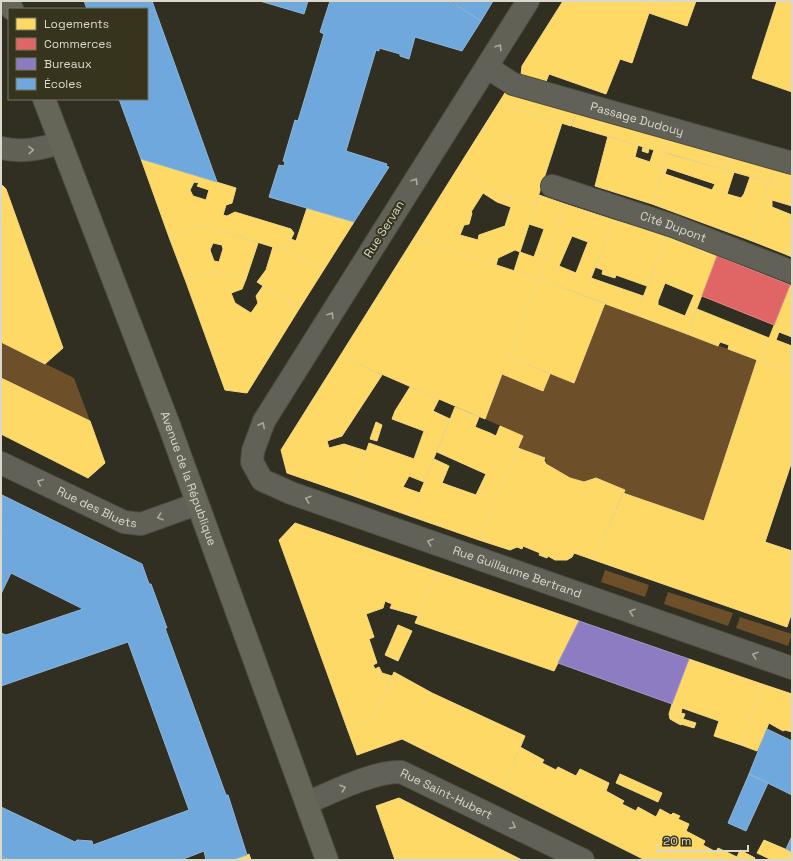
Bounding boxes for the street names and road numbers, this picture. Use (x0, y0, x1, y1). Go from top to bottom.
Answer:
street label: Passage Dudouy (588, 98, 686, 140)
street label: Rue Servan (360, 197, 408, 261)
street label: Cité Dupont (638, 208, 709, 246)
street label: Avenue de la République (156, 409, 220, 548)
street label: Rue des Bluets (54, 483, 138, 531)
street label: Rue Guillaume Bertrand (451, 542, 584, 602)
street label: Rue Saint-Hubert (398, 765, 495, 823)

